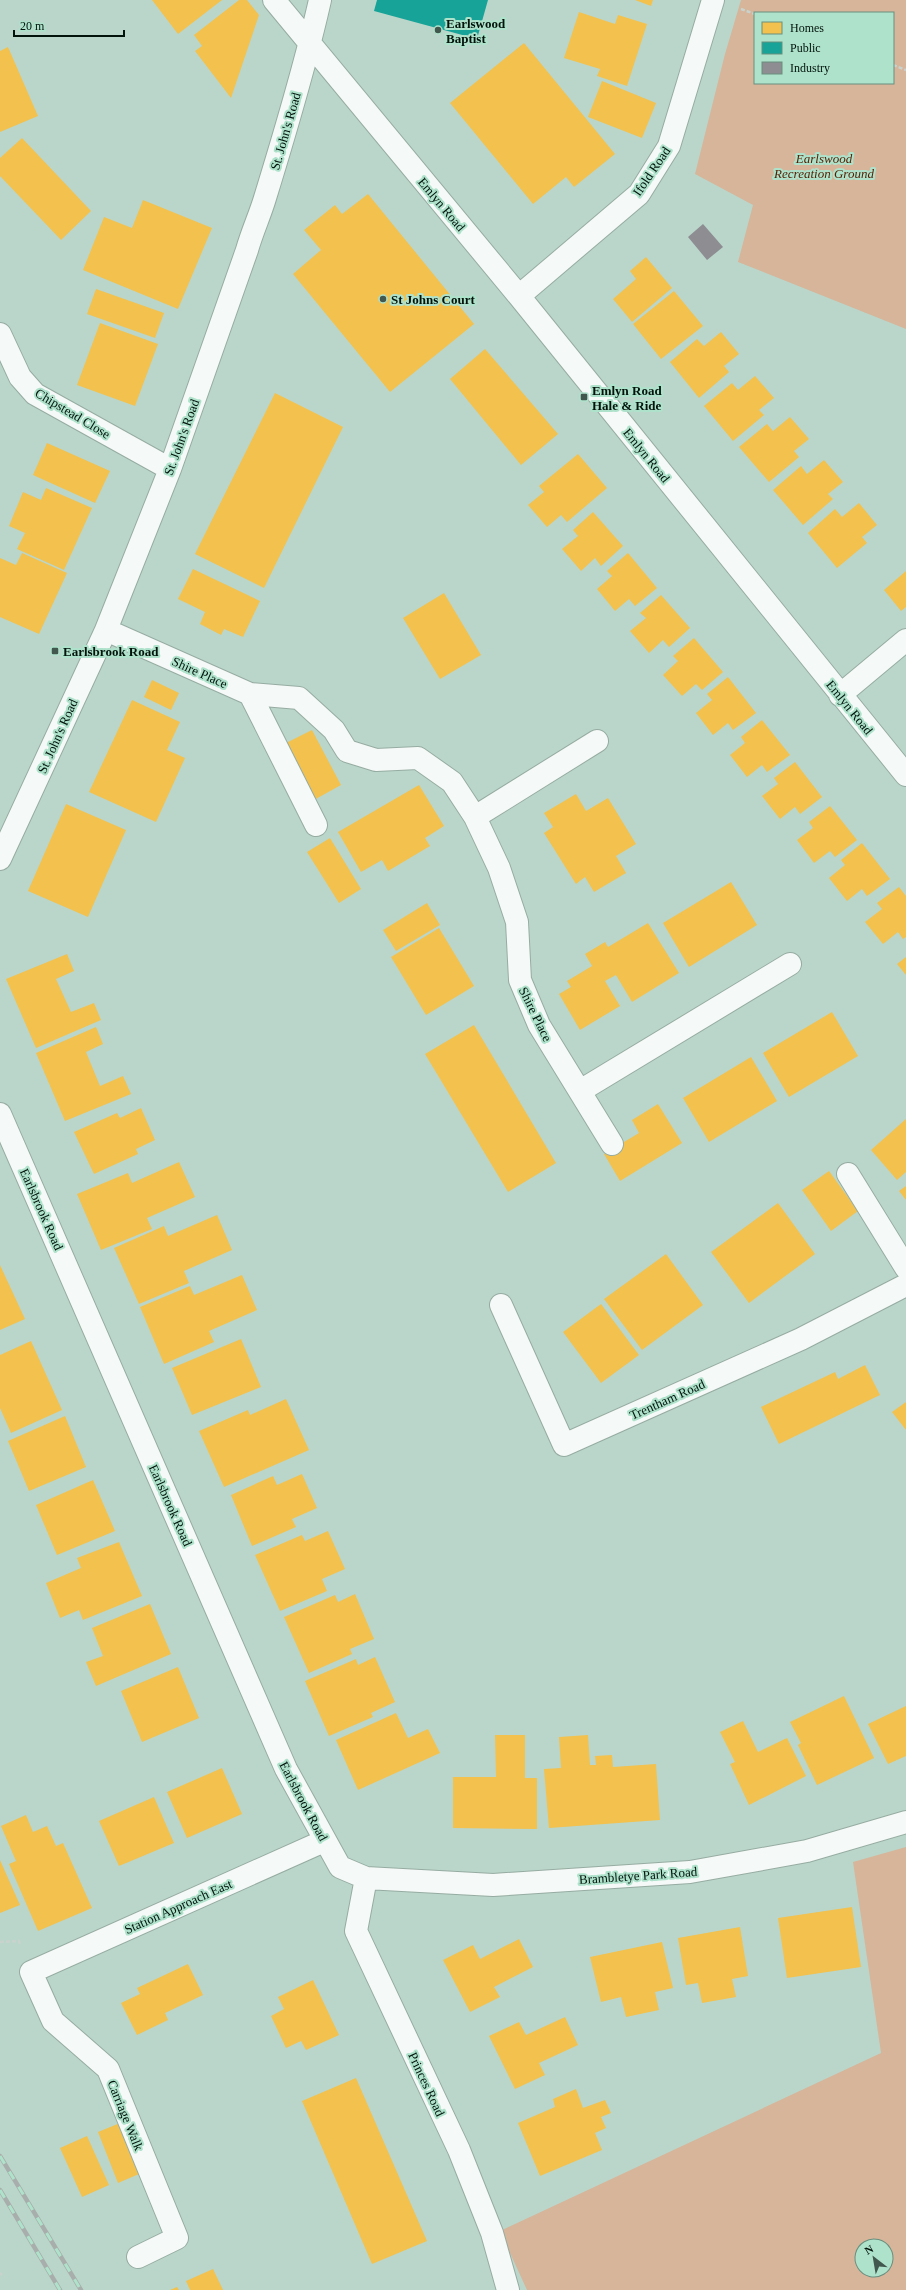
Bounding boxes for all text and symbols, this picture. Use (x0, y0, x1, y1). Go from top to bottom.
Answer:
scale bar (14, 12, 124, 38)
legend (754, 12, 894, 84)
place label: Earlswood Baptist (446, 16, 506, 46)
text: 20 m (20, 19, 45, 33)
text: Homes (790, 21, 824, 35)
marker: Earlswood Baptist (433, 25, 443, 35)
text: Public (790, 41, 821, 55)
text: Industry (790, 61, 830, 75)
street label: St. John's Road (267, 90, 304, 172)
street label: Ifold Road (630, 143, 674, 199)
park label: Earlswood Recreation Ground (773, 151, 874, 181)
street label: Emlyn Road (415, 174, 469, 235)
place label: St Johns Court (391, 292, 475, 307)
marker: St Johns Court (378, 294, 388, 304)
place label: Emlyn Road Hale & Ride (592, 383, 662, 413)
street label: Chipstead Close (33, 385, 113, 442)
marker: Emlyn Road Hale & Ride (579, 392, 589, 402)
street label: St. John's Road (161, 397, 202, 477)
street label: Emlyn Road (620, 425, 673, 486)
place label: Earlsbrook Road (63, 644, 159, 659)
marker: Earlsbrook Road (50, 646, 60, 656)
street label: Shire Place (170, 654, 230, 691)
street label: Emlyn Road (823, 677, 876, 738)
street label: St. John's Road (34, 696, 81, 776)
street label: Shire Place (516, 984, 555, 1044)
street label: Earlsbrook Road (17, 1166, 66, 1253)
street label: Trentham Road (627, 1376, 708, 1423)
street label: Earlsbrook Road (146, 1462, 195, 1549)
street label: Earlsbrook Road (276, 1759, 331, 1844)
street label: Brambletye Park Road (578, 1864, 698, 1887)
street label: Station Approach East (122, 1876, 235, 1937)
street label: Princes Road (405, 2050, 448, 2119)
street label: Carriage Walk (105, 2078, 147, 2153)
north arrow (854, 2238, 894, 2278)
text: N (862, 2242, 875, 2257)

